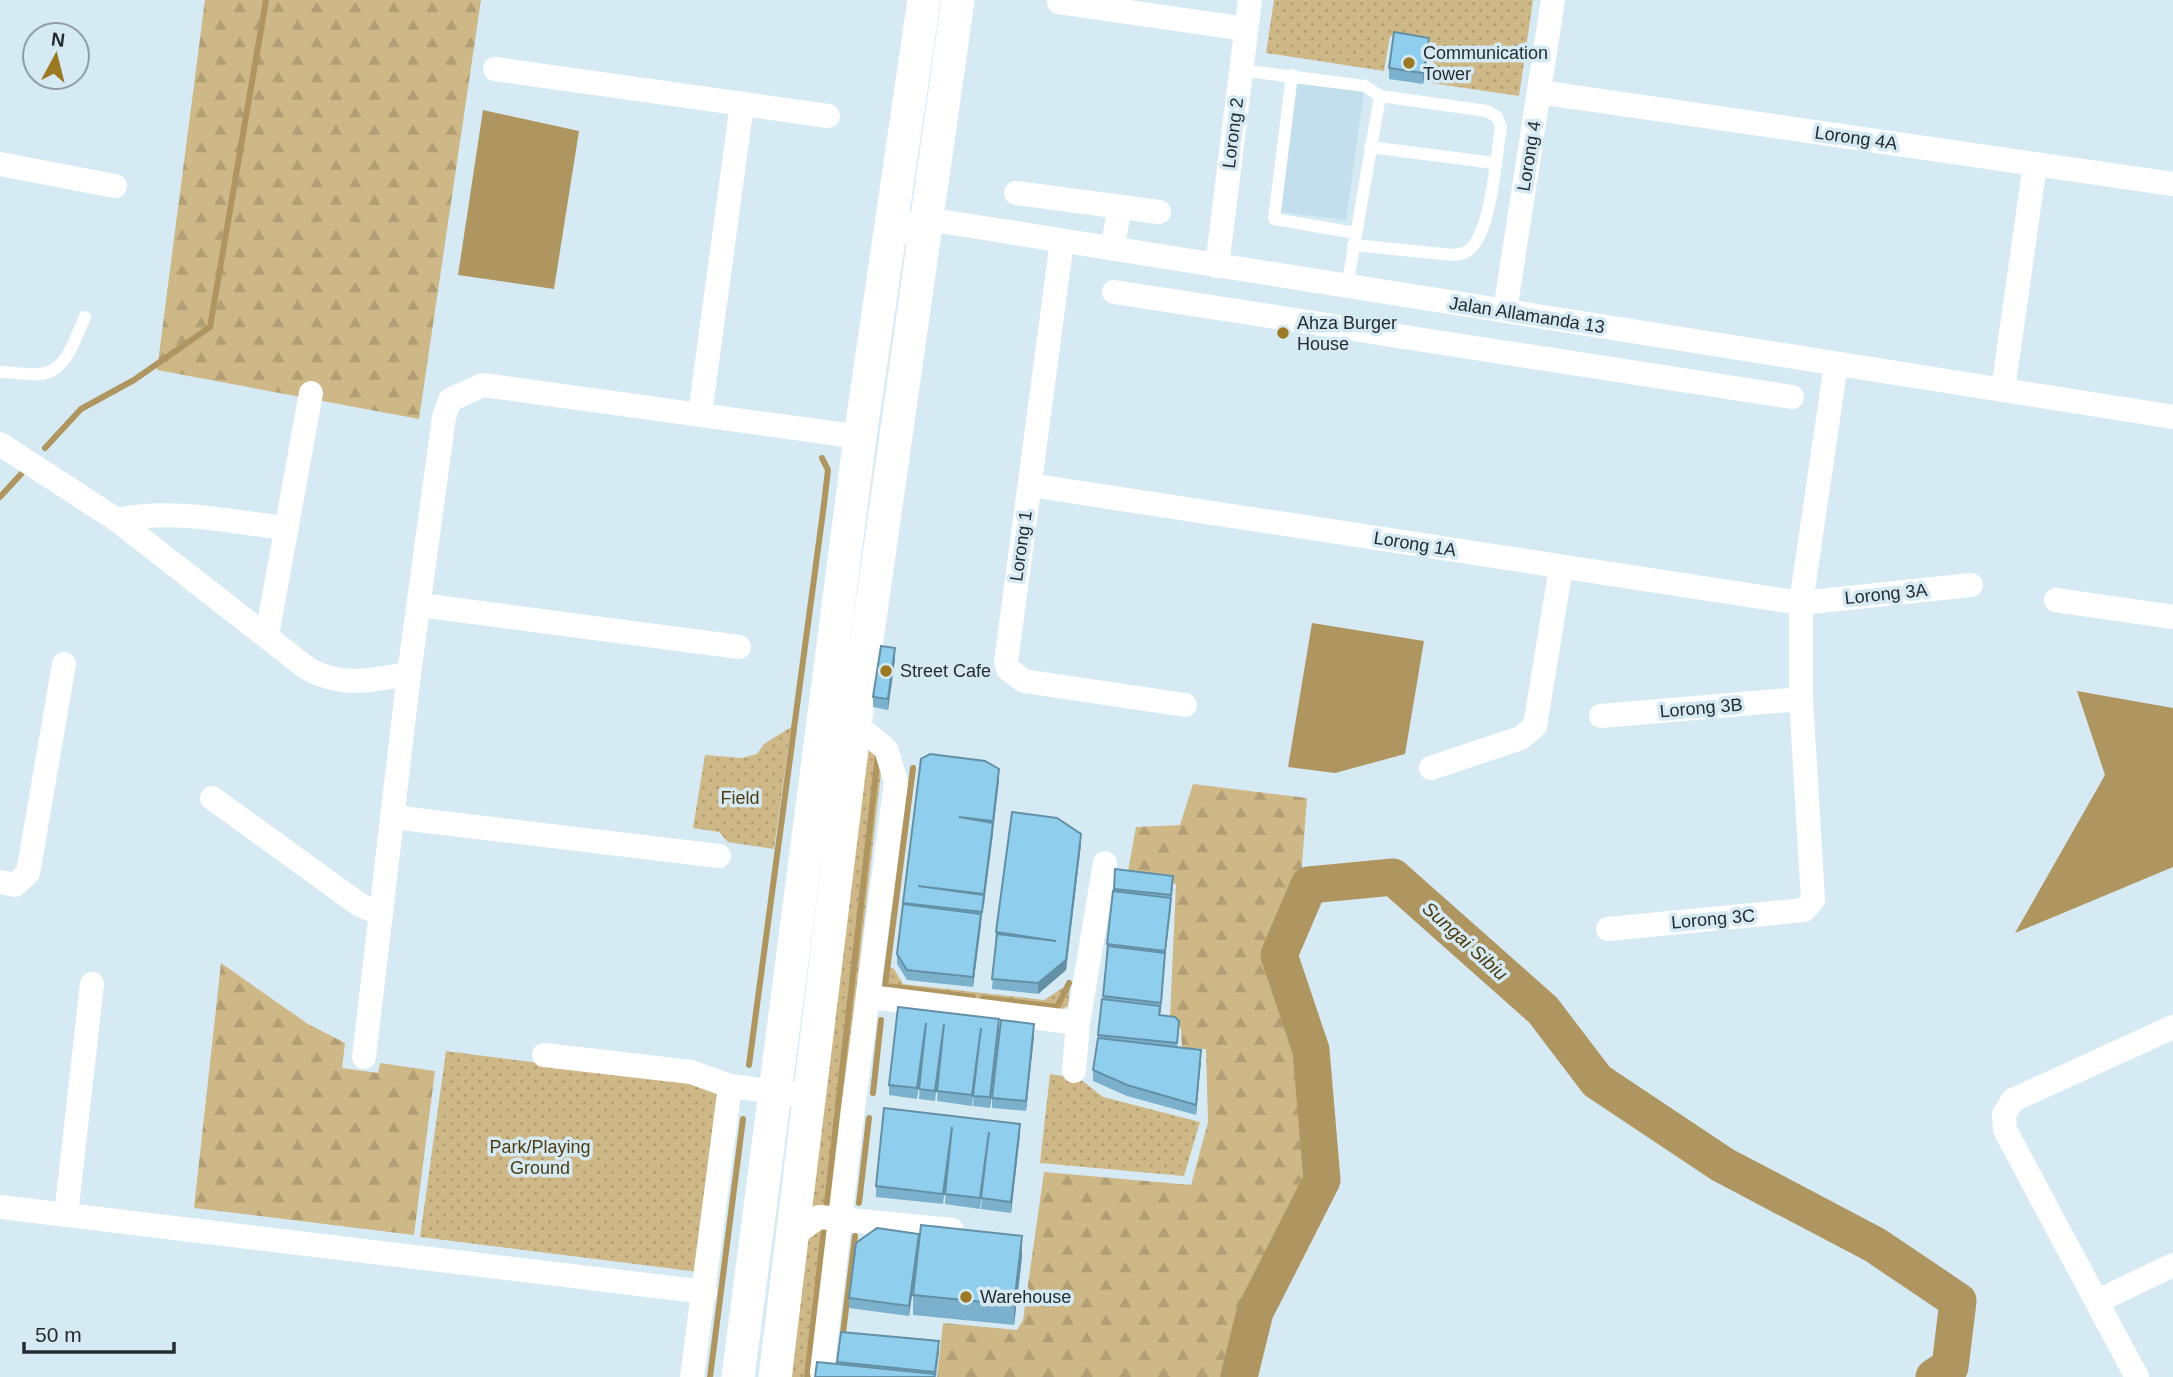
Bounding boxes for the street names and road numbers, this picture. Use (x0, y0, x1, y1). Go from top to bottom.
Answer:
street label: Lorong 2 (1219, 97, 1247, 169)
street label: Lorong 4 (1514, 119, 1544, 193)
street label: Lorong 4A (1813, 122, 1899, 154)
street label: Jalan Allamanda 13 (1448, 293, 1606, 337)
street label: Lorong 1 (1006, 509, 1036, 583)
street label: Lorong 1A (1372, 528, 1458, 560)
street label: Lorong 3A (1844, 580, 1928, 608)
street label: Lorong 3B (1659, 694, 1743, 722)
street label: Lorong 3C (1670, 905, 1756, 933)

